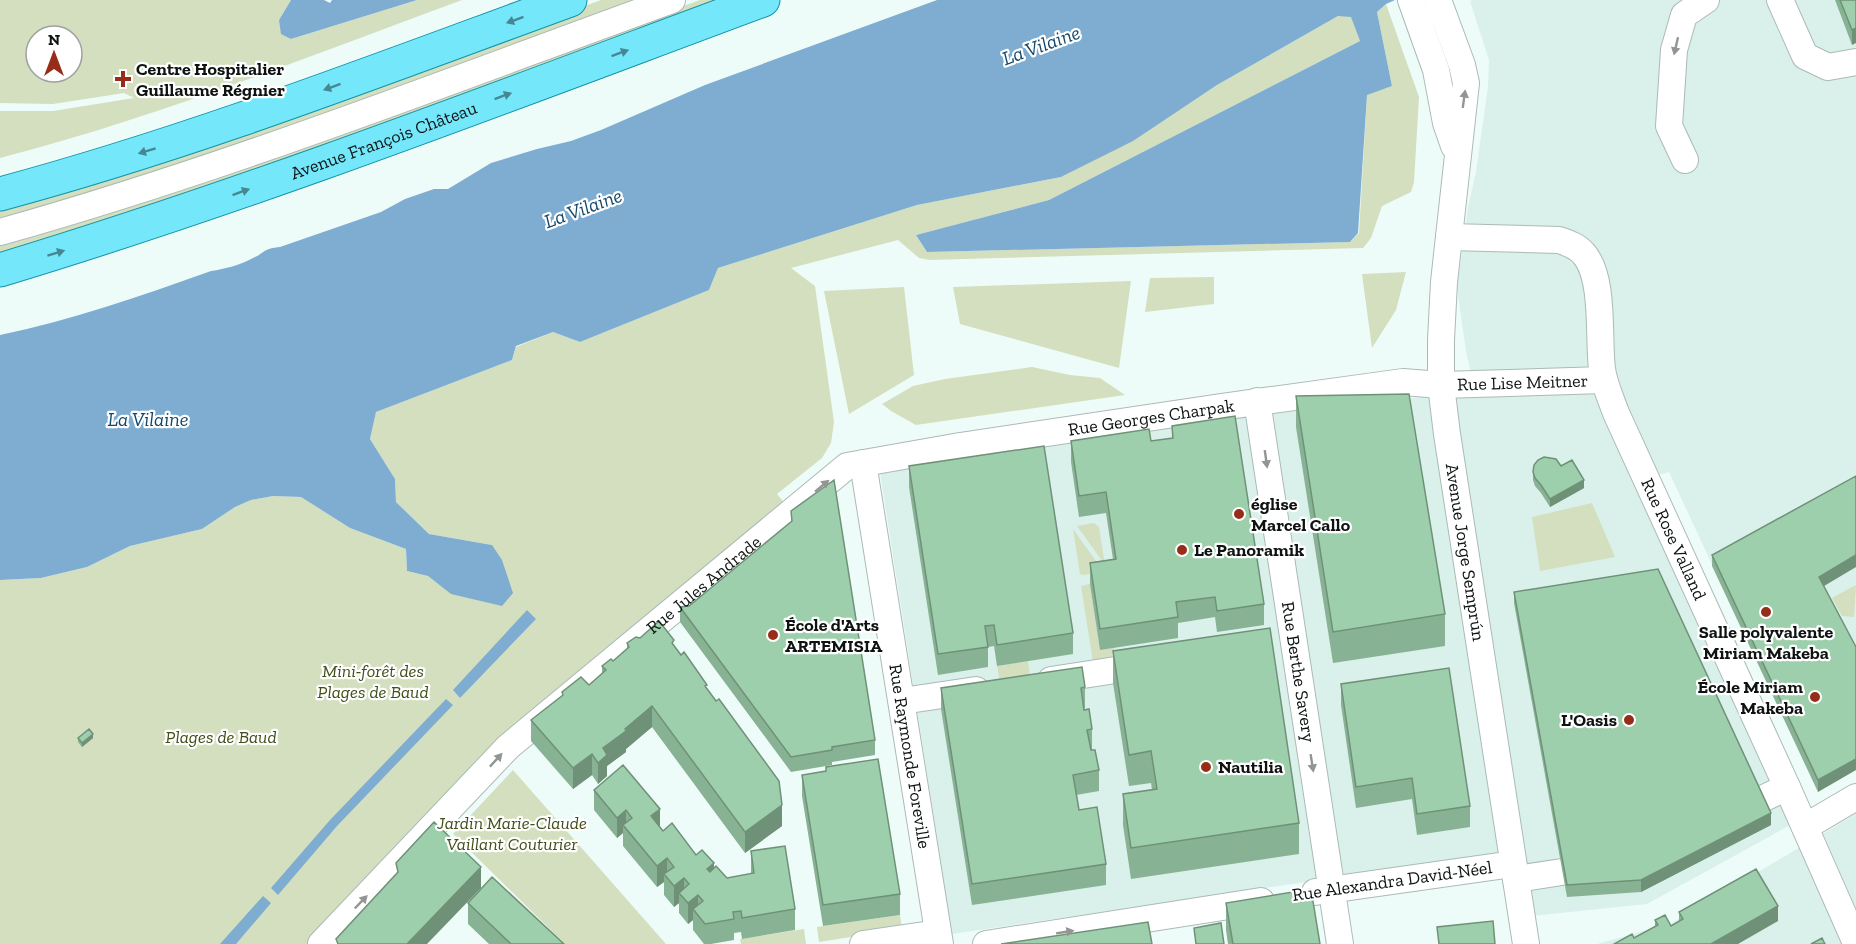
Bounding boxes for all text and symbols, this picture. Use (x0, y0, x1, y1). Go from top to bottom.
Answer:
one-way arrow (506, 16, 524, 26)
water label: La Vilaine (999, 20, 1083, 70)
north arrow (24, 24, 84, 84)
text: N (48, 30, 60, 49)
one-way arrow (1671, 37, 1680, 56)
one-way arrow (611, 48, 629, 58)
place label: Centre Hospitalier Guillaume Régnier (136, 58, 285, 101)
marker: Centre Hospitalier Guillaume Régnier (114, 70, 132, 88)
one-way arrow (322, 83, 340, 93)
one-way arrow (1460, 89, 1469, 108)
one-way arrow (494, 91, 512, 101)
street label: Avenue François Château (287, 97, 480, 184)
one-way arrow (138, 147, 156, 156)
water label: La Vilaine (541, 183, 625, 233)
one-way arrow (232, 187, 250, 196)
one-way arrow (47, 248, 65, 257)
street label: Rue Lise Meitner (1457, 369, 1588, 396)
street label: Rue Georges Charpak (1067, 394, 1236, 441)
water label: La Vilaine (108, 407, 188, 431)
one-way arrow (1261, 450, 1270, 469)
street label: Avenue Jorge Semprún (1441, 462, 1490, 643)
street label: Rue Rose Valland (1636, 475, 1711, 604)
one-way arrow (814, 480, 830, 493)
place label: église Marcel Callo (1251, 493, 1351, 536)
marker: église Marcel Callo (1232, 507, 1246, 521)
street label: Rue Jules Andrade (642, 531, 766, 639)
place label: Le Panoramik (1194, 539, 1304, 561)
marker: Le Panoramik (1175, 543, 1189, 557)
street label: Rue Berthe Savery (1277, 600, 1320, 745)
marker: Salle polyvalente Miriam Makeba (1759, 605, 1773, 619)
place label: École d'Arts ARTEMISIA (785, 614, 883, 657)
place label: Salle polyvalente Miriam Makeba (1699, 621, 1834, 664)
marker: École d'Arts ARTEMISIA (766, 628, 780, 642)
park label: Mini-forêt des Plages de Baud (317, 660, 429, 703)
street label: Rue Raymonde Foreville (884, 662, 936, 850)
place label: École Miriam Makeba (1698, 676, 1803, 719)
marker: École Miriam Makeba (1808, 690, 1822, 704)
place label: L'Oasis (1561, 709, 1617, 731)
marker: L'Oasis (1622, 713, 1636, 727)
park label: Plages de Baud (165, 726, 277, 748)
one-way arrow (489, 753, 503, 768)
one-way arrow (1307, 753, 1316, 772)
place label: Nautilia (1218, 756, 1283, 778)
marker: Nautilia (1199, 760, 1213, 774)
park label: Jardin Marie-Claude Vaillant Couturier (436, 812, 587, 855)
street label: Rue Alexandra David-Néel (1291, 856, 1494, 906)
one-way arrow (354, 895, 368, 909)
one-way arrow (1055, 927, 1074, 936)

